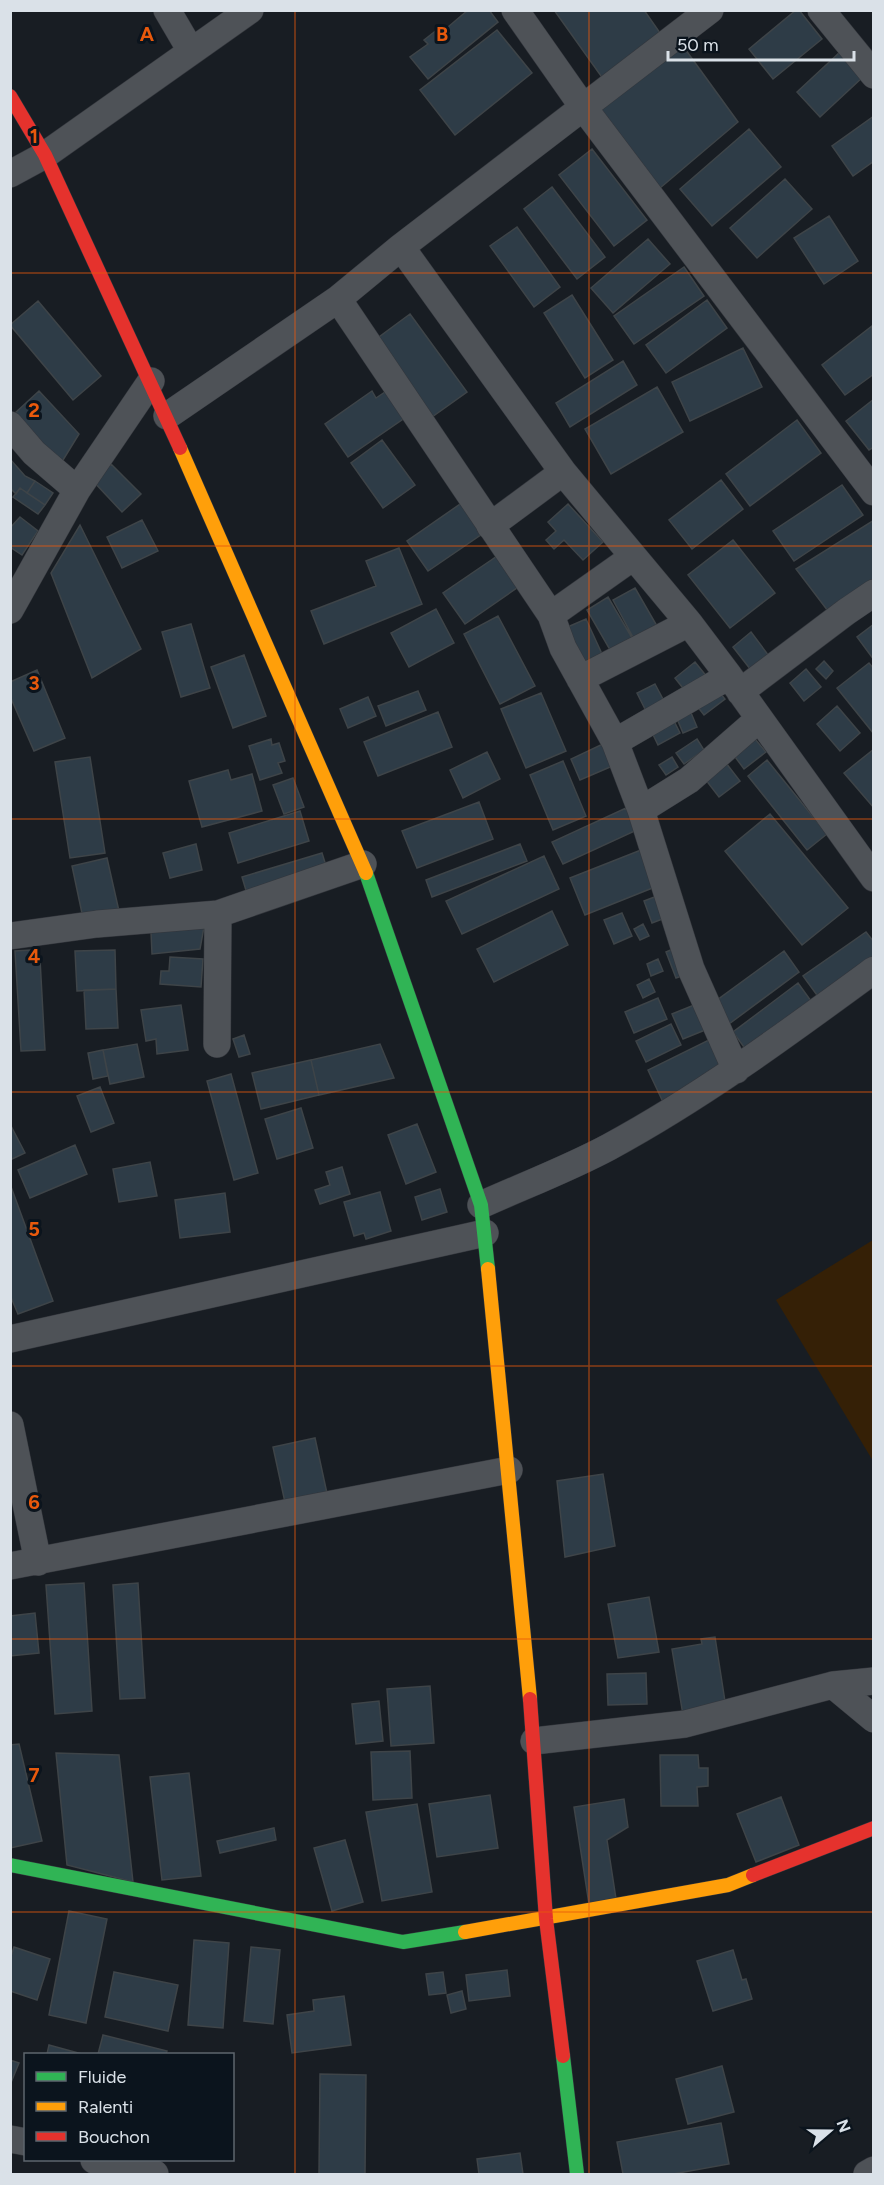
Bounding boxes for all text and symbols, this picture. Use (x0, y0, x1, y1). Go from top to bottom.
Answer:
text: A (140, 22, 155, 46)
text: B (436, 22, 448, 46)
scale bar (668, 24, 854, 62)
text: 50 m (677, 34, 719, 56)
text: 1 (30, 124, 38, 148)
text: 2 (28, 398, 40, 422)
text: 3 (28, 671, 40, 695)
text: 4 (28, 944, 41, 968)
text: 5 (28, 1217, 40, 1241)
text: 6 (28, 1490, 40, 1514)
text: 7 (28, 1763, 40, 1787)
legend (24, 2053, 234, 2161)
text: Fluide (78, 2066, 127, 2088)
text: Ralenti (78, 2096, 133, 2118)
north arrow (800, 2101, 860, 2161)
text: N (833, 2117, 855, 2135)
text: Bouchon (78, 2126, 150, 2148)

